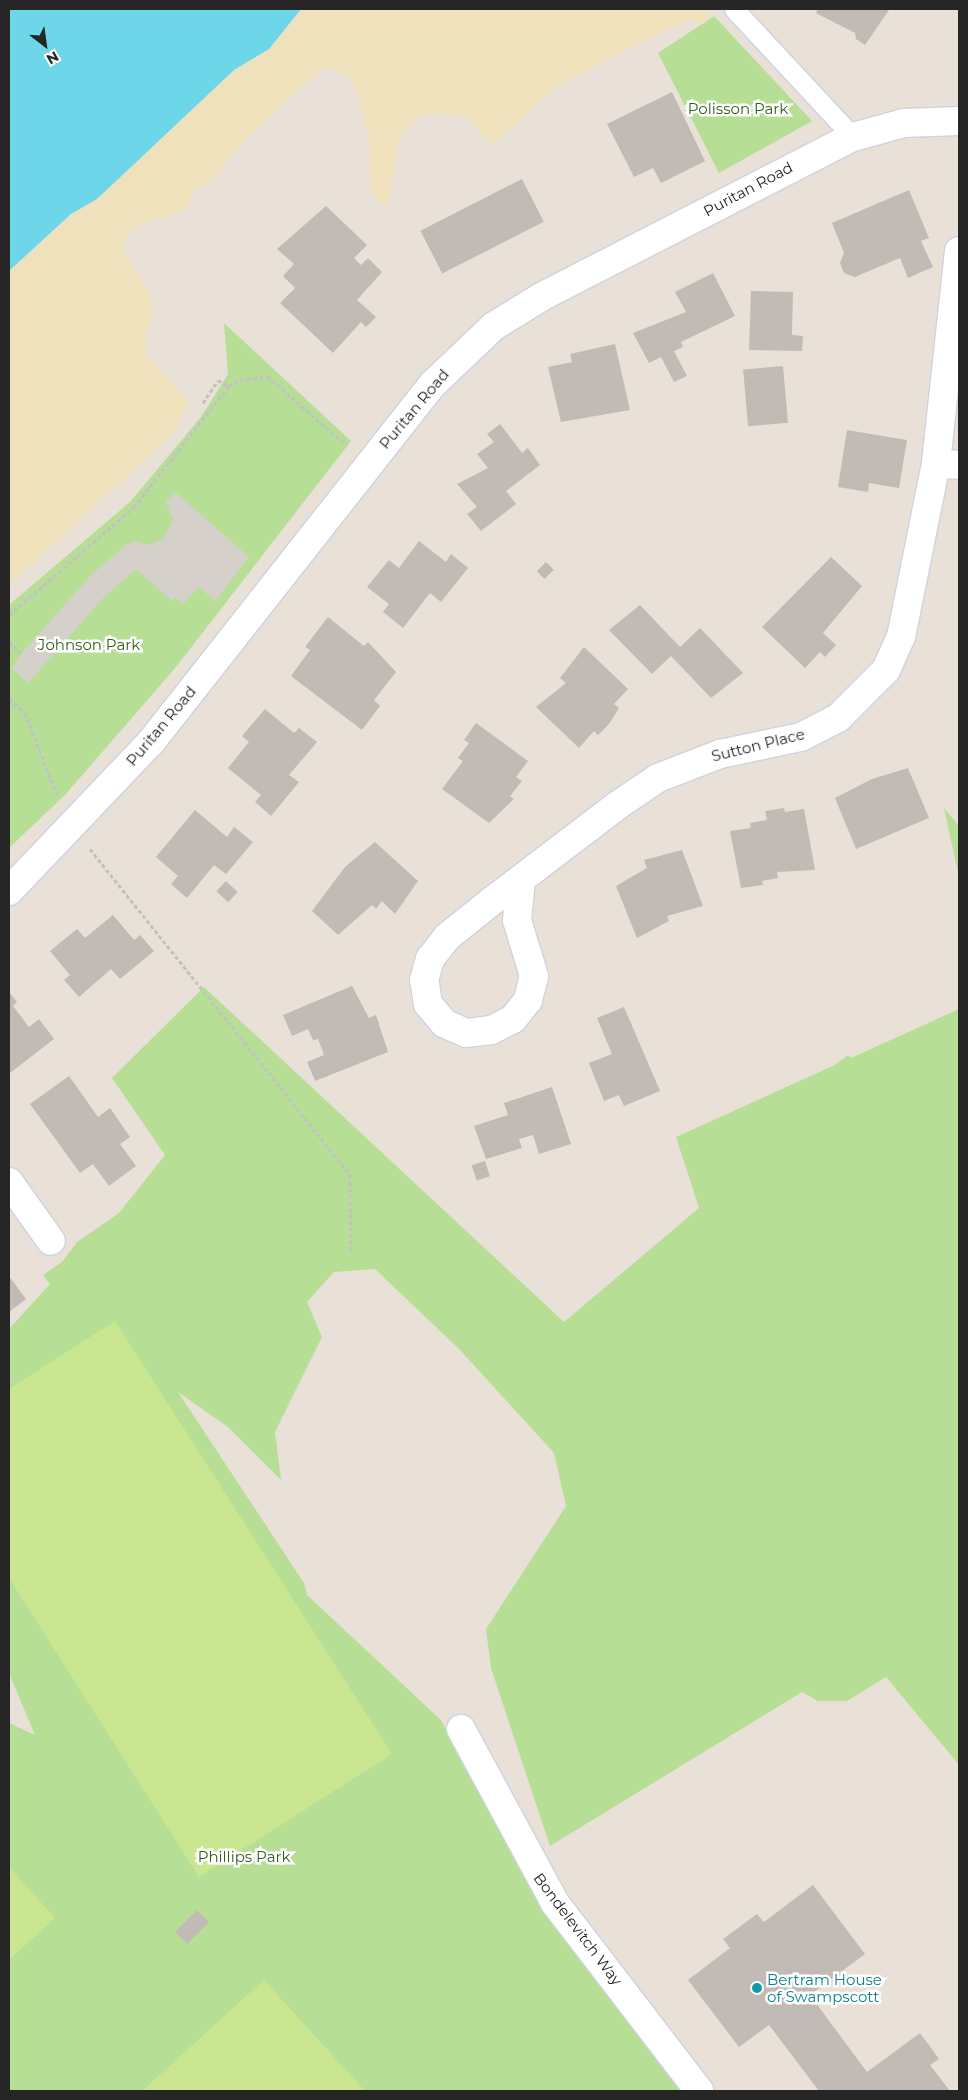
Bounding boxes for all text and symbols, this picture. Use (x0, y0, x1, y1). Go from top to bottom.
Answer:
north arrow (20, 20, 70, 70)
text: N (43, 47, 62, 69)
park label: Polisson Park (688, 100, 788, 118)
street label: Puritan Road (700, 158, 796, 220)
street label: Puritan Road (375, 365, 453, 453)
park label: Johnson Park (38, 636, 140, 654)
street label: Puritan Road (122, 682, 200, 770)
street label: Sutton Place (709, 725, 807, 765)
park label: Phillips Park (198, 1848, 290, 1866)
street label: Bondelevitch Way (530, 1869, 626, 1989)
place label: Bertram House of Swampscott (767, 1970, 882, 2005)
marker: Bertram House of Swampscott (751, 1982, 763, 1994)

